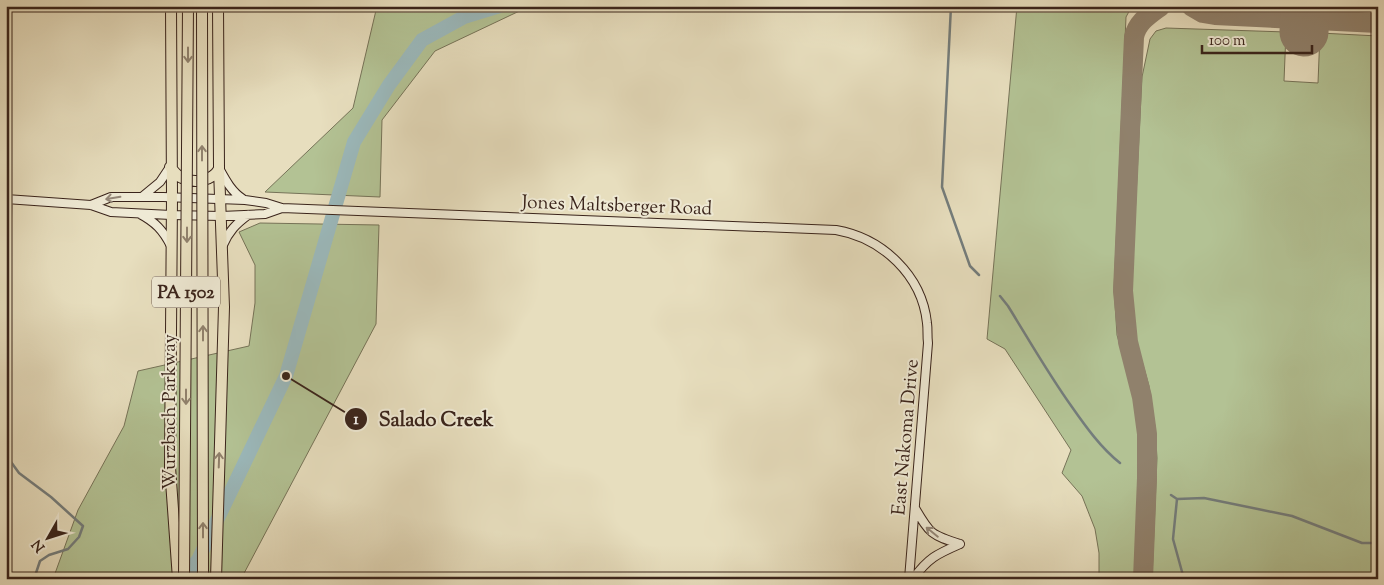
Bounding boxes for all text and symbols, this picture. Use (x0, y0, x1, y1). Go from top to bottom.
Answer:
scale bar (1202, 22, 1312, 54)
text: 100 m (1209, 31, 1246, 52)
one-way arrow (183, 46, 193, 63)
one-way arrow (197, 145, 207, 161)
street label: Jones Maltsberger Road (520, 190, 713, 223)
one-way arrow (106, 194, 122, 204)
one-way arrow (182, 227, 191, 243)
road number: PA 1502 (152, 276, 220, 308)
one-way arrow (198, 325, 208, 341)
street label: Wurzbach Parkway (157, 334, 184, 490)
street label: East Nakoma Drive (886, 358, 927, 516)
one-way arrow (181, 389, 190, 405)
callout: Salado Creek (343, 401, 503, 436)
text: Salado Creek (379, 407, 493, 436)
text: 1 (353, 410, 359, 431)
one-way arrow (214, 452, 224, 468)
north arrow (22, 512, 72, 562)
one-way arrow (198, 522, 208, 538)
one-way arrow (925, 526, 938, 537)
text: N (28, 534, 51, 556)

